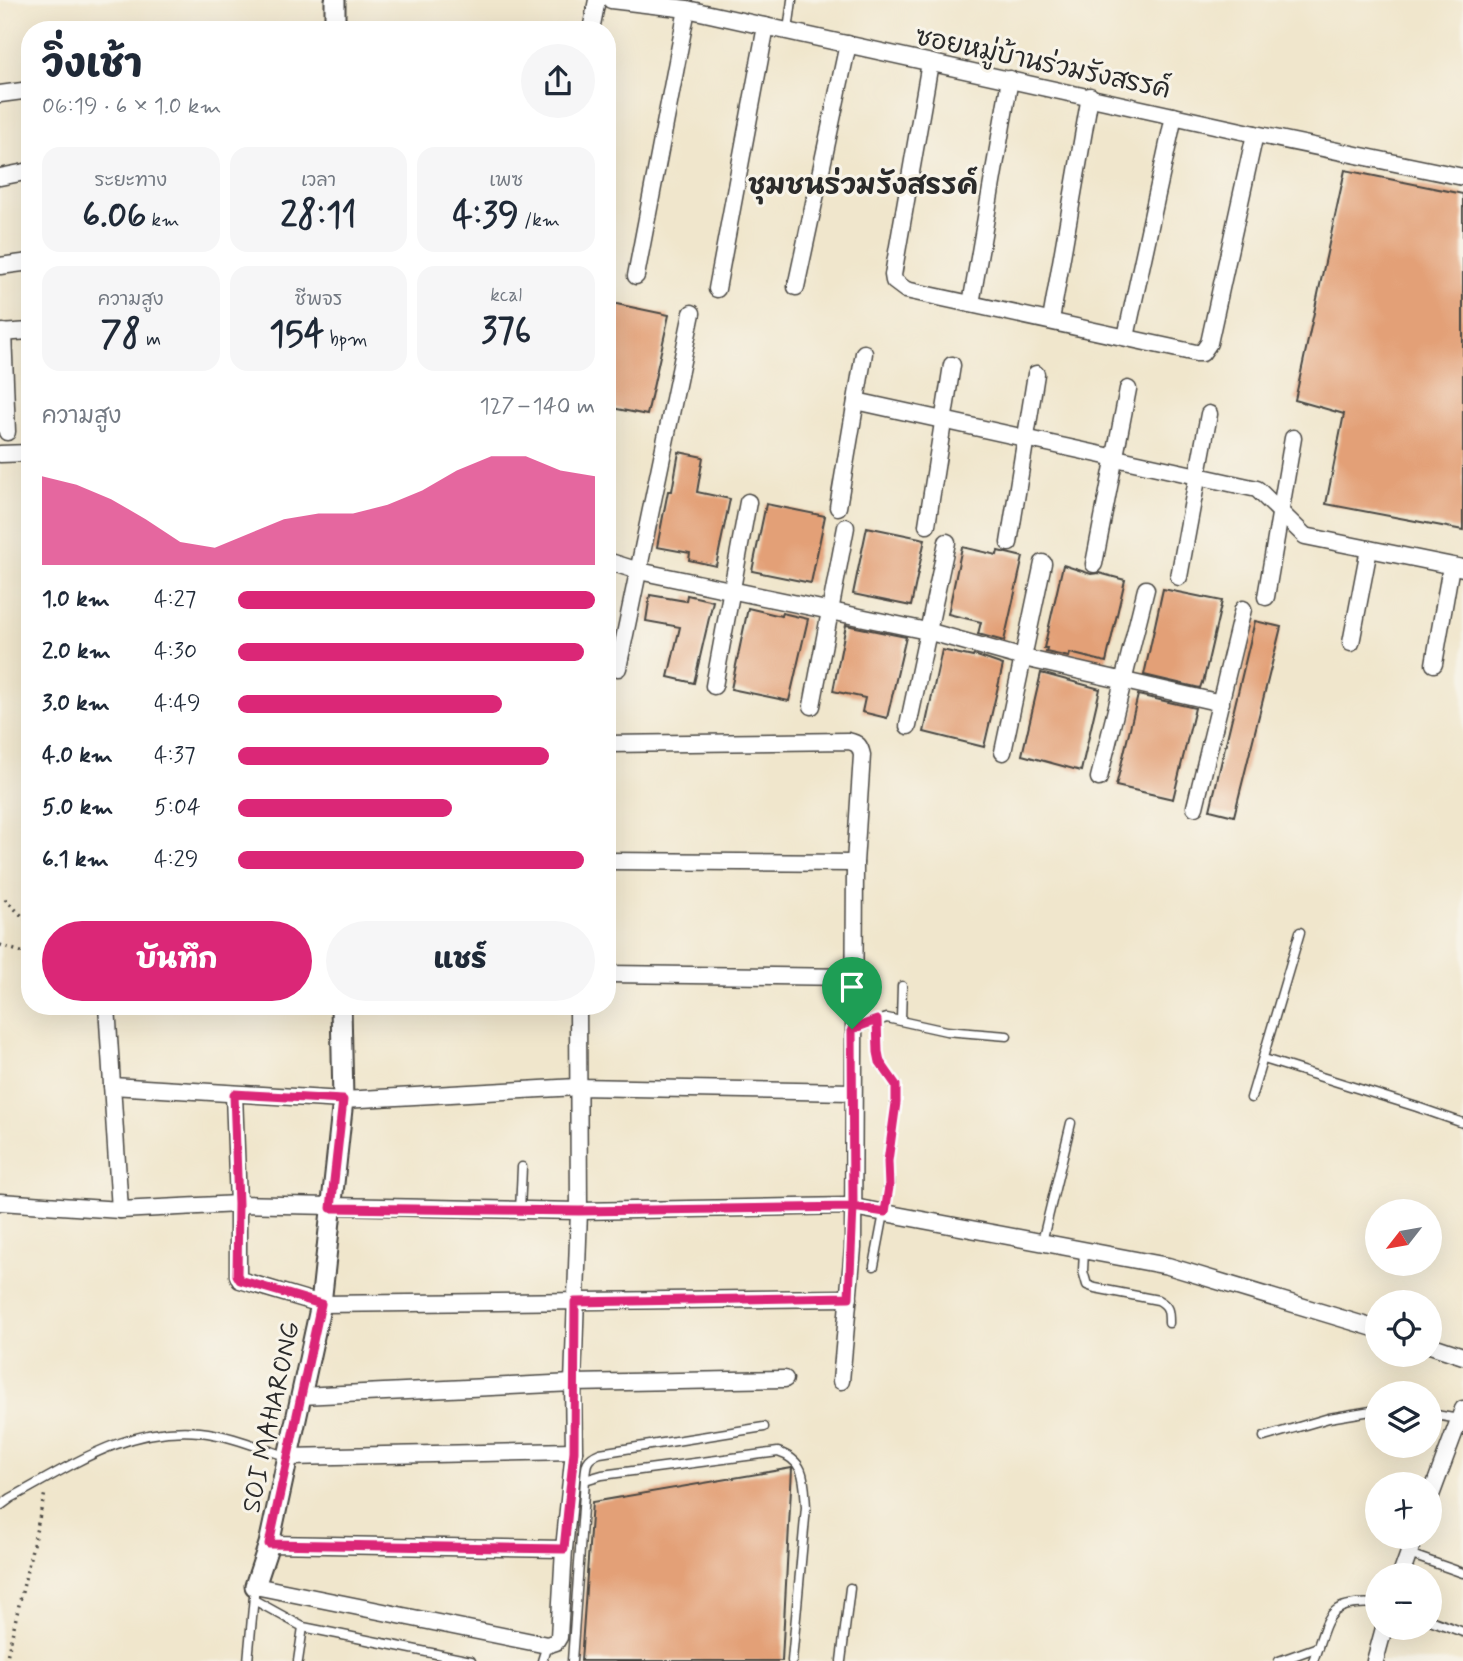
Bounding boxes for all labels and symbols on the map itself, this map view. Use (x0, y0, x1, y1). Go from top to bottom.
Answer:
street label: ซอยหมู่บ้านร่วมรังสรรค์ (912, 19, 1173, 108)
district label: ชุมชนร่วมรังสรรค์ (748, 166, 978, 205)
pin (822, 957, 882, 1029)
north arrow (1365, 1199, 1442, 1276)
street label: SOI MAHARONG (235, 1319, 309, 1516)

